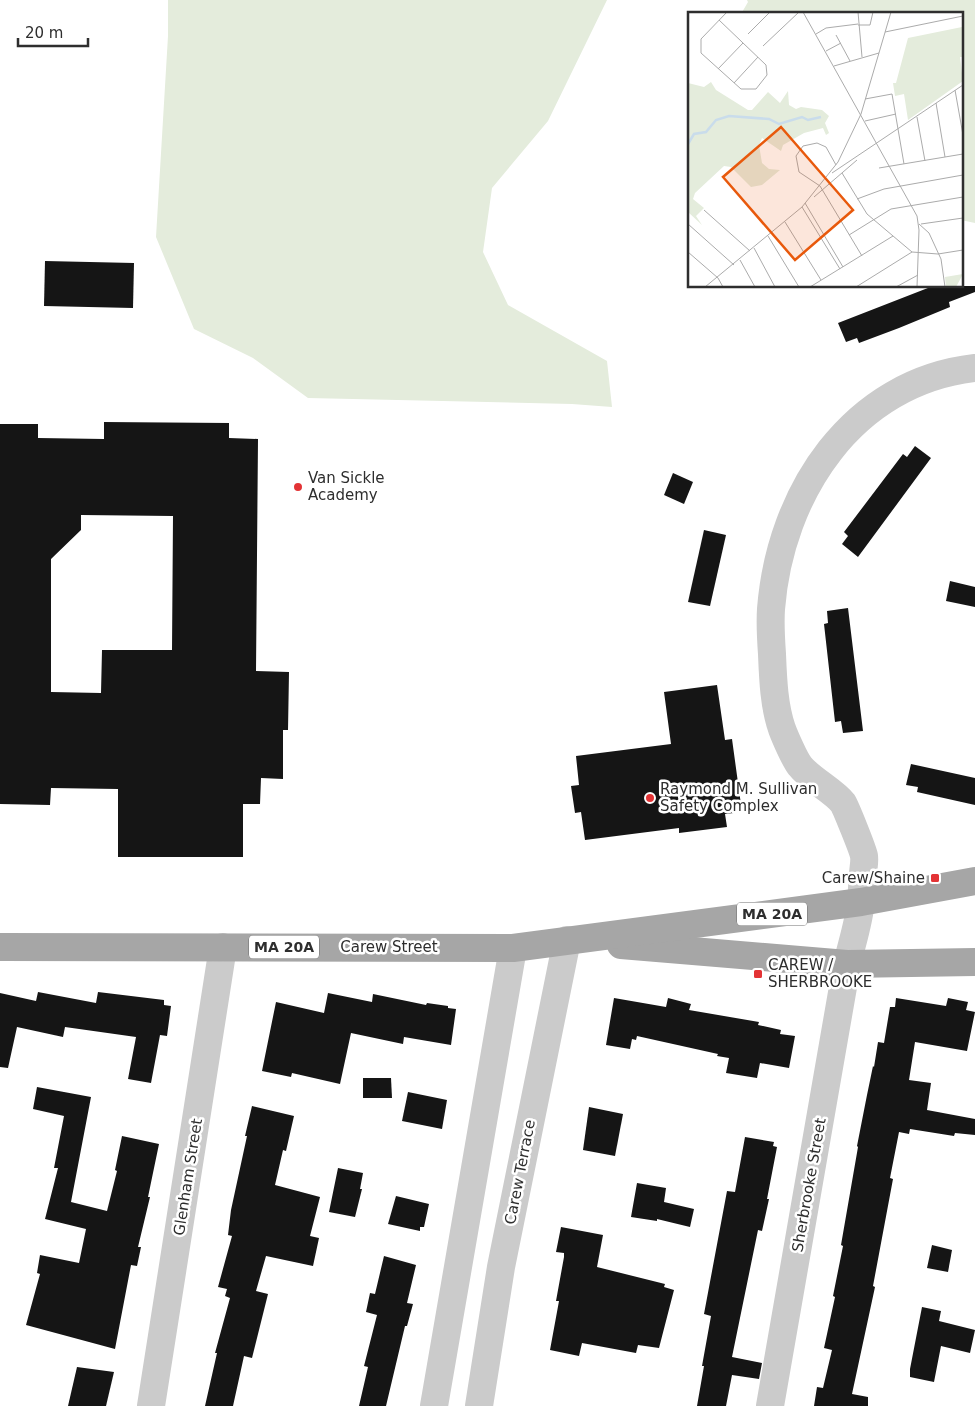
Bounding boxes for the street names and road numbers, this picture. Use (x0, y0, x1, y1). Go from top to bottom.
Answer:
road number: MA 20A (737, 902, 807, 926)
road number: MA 20A (249, 936, 319, 959)
street label: Carew Street (340, 938, 438, 956)
street label: Sherbrooke Street (788, 1116, 830, 1253)
street label: Glenham Street (170, 1117, 206, 1237)
street label: Carew Terrace (501, 1118, 539, 1226)

